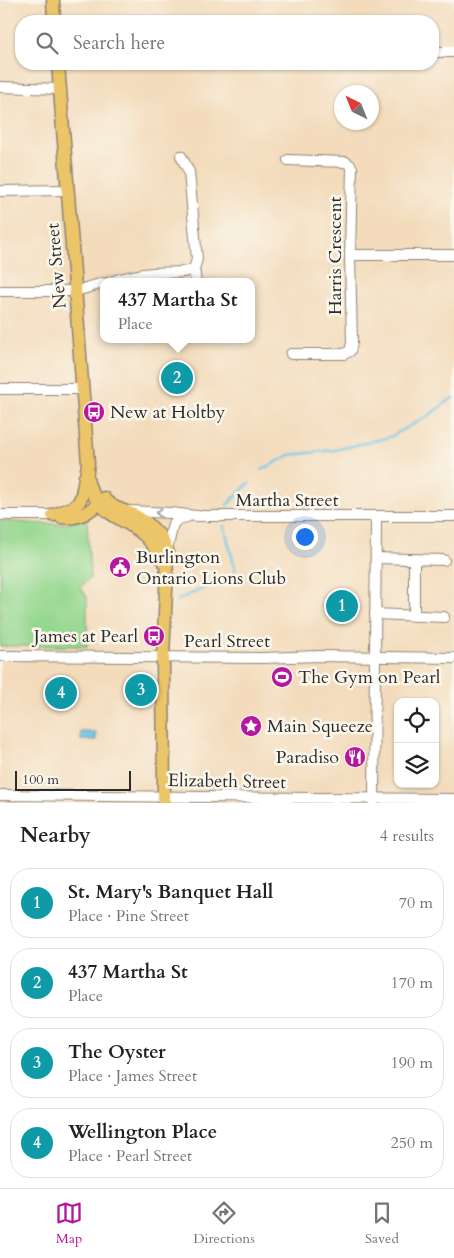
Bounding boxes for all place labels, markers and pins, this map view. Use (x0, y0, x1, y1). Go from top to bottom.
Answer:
pin: 2 (161, 359, 193, 397)
bus stop icon: New at Holtby (82, 400, 106, 424)
place label: New at Holtby (110, 400, 226, 425)
place label: Burlington Ontario Lions Club (136, 545, 286, 591)
public building icon: Burlington Ontario Lions Club (108, 555, 132, 579)
pin: 1 (326, 587, 358, 625)
place label: James at Pearl (31, 624, 138, 649)
bus stop icon: James at Pearl (142, 624, 166, 648)
sports icon: The Gym on Pearl (270, 665, 294, 689)
place label: The Gym on Pearl (298, 665, 441, 690)
pin: 3 (125, 671, 157, 709)
pin: 4 (45, 674, 77, 712)
place icon: Main Squeeze (239, 714, 263, 738)
place label: Main Squeeze (267, 714, 373, 739)
place label: Paradiso (276, 745, 339, 770)
restaurant icon: Paradiso (343, 745, 367, 769)

